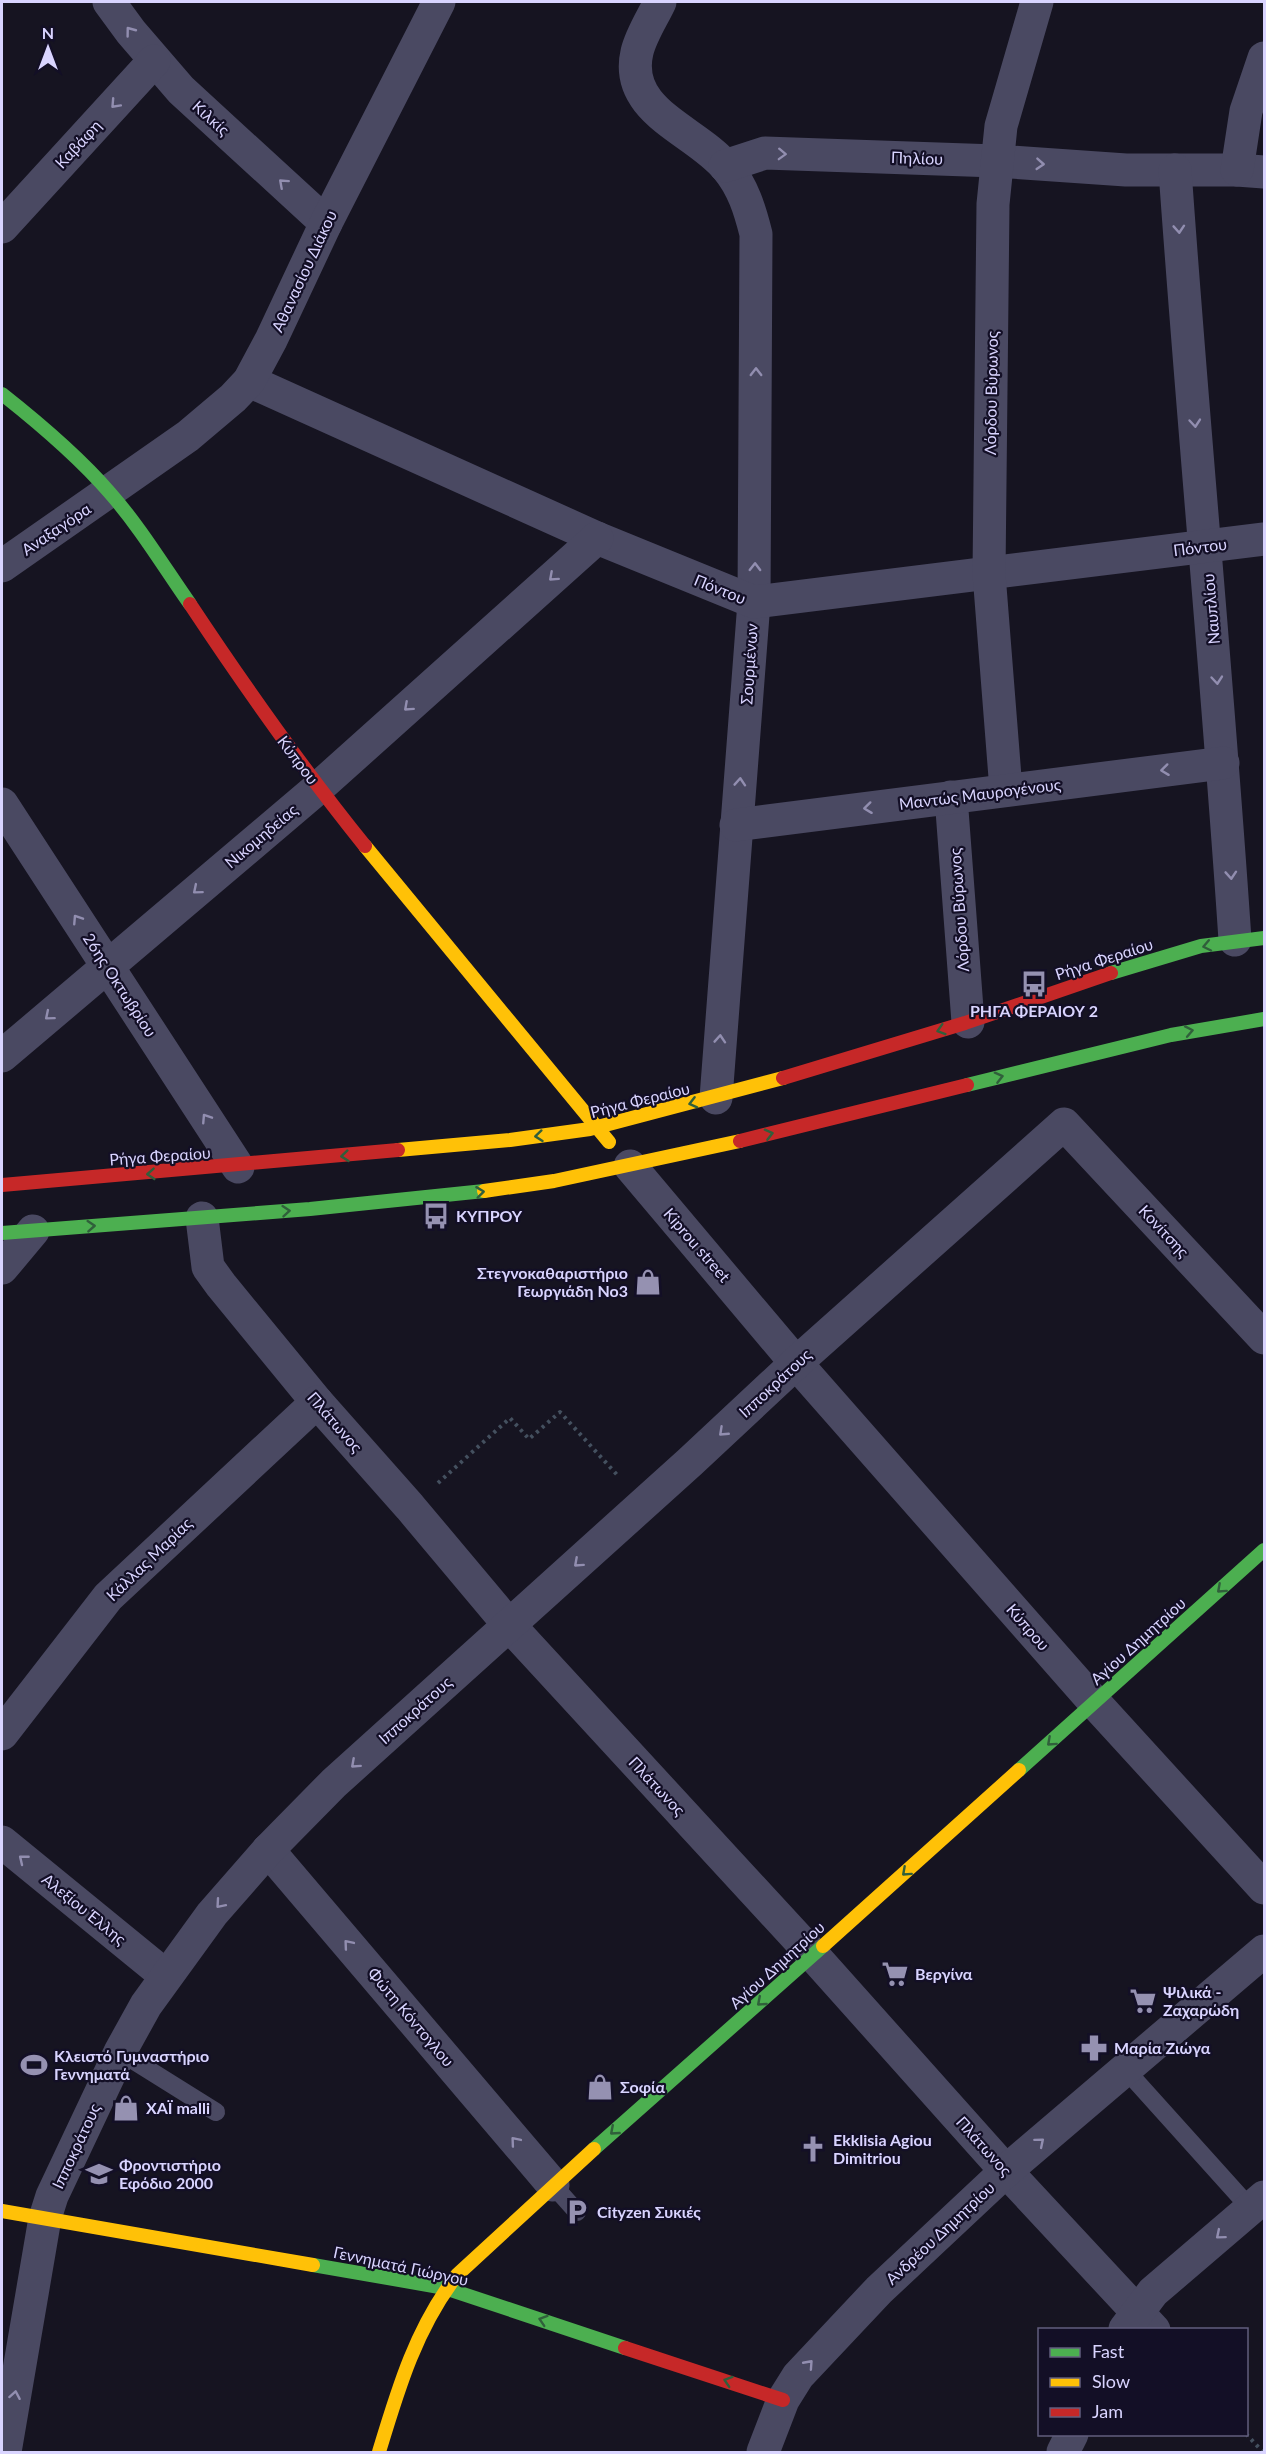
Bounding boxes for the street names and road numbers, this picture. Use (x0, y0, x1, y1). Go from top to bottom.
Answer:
street label: Κιλκίς (189, 96, 234, 139)
street label: Καβάφη (51, 116, 105, 172)
street label: Πηλίου (891, 147, 943, 168)
street label: Αθανασίου Διάκου (267, 207, 340, 335)
street label: Λόρδου Βύρωνος (980, 330, 1001, 455)
street label: Αναξαγόρα (17, 498, 95, 560)
street label: Πόντου (1172, 534, 1228, 559)
street label: Πόντου (692, 570, 749, 607)
street label: Ναυπλίου (1198, 573, 1223, 645)
street label: Σουρμένων (736, 623, 761, 705)
street label: Κύπρου (274, 732, 323, 788)
street label: Μαντώς Μαυρογένους (898, 774, 1063, 813)
street label: Νικομηδείας (220, 799, 301, 872)
street label: Λόρδου Βύρωνος (945, 847, 972, 973)
street label: 26ης Οκτωβρίου (80, 929, 161, 1040)
street label: Ρήγα Φεραίου (1053, 934, 1155, 983)
street label: Ρήγα Φεραίου (588, 1078, 692, 1121)
street label: Ρήγα Φεραίου (109, 1142, 211, 1169)
street label: Κονίτσης (1135, 1201, 1194, 1261)
street label: Kiprou street (660, 1204, 735, 1286)
street label: Ιπποκράτους (735, 1344, 815, 1421)
street label: Πλάτωνος (304, 1388, 367, 1456)
street label: Κάλλας Μαρίας (102, 1513, 196, 1604)
street label: Αγίου Δημητρίου (1086, 1593, 1189, 1688)
street label: Κύπρου (1003, 1599, 1054, 1654)
street label: Ιπποκράτους (374, 1671, 456, 1747)
street label: Πλάτωνος (625, 1752, 690, 1820)
street label: Αλεξίου Έλλης (38, 1869, 130, 1949)
street label: Αγίου Δημητρίου (725, 1917, 828, 2012)
street label: Φώτη Κόντογλου (364, 1963, 458, 2070)
street label: Ιπποκράτους (48, 2100, 104, 2191)
street label: Πλάτωνος (953, 2112, 1016, 2180)
street label: Ανδρέου Δημητρίου (881, 2177, 998, 2288)
street label: Γεννηματά Γιώργου (332, 2242, 470, 2289)

